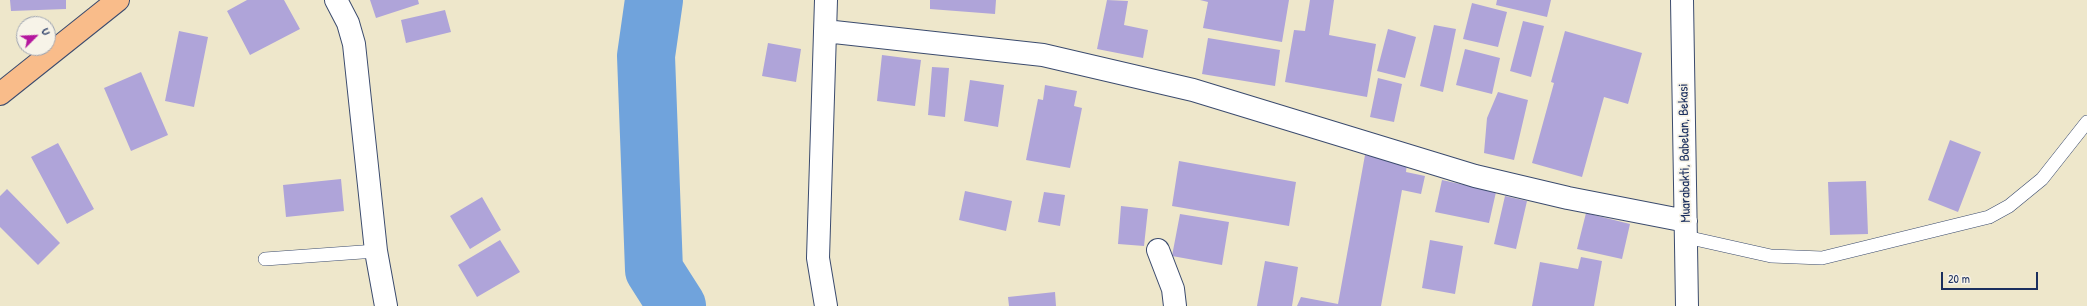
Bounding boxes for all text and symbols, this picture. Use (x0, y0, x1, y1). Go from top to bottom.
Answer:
north arrow (16, 16, 56, 56)
text: U (38, 26, 54, 37)
street label: Muarabakti, Babelan, Bekasi (1675, 83, 1695, 223)
scale bar (1943, 264, 2040, 290)
text: 20 m (1948, 270, 1970, 287)

